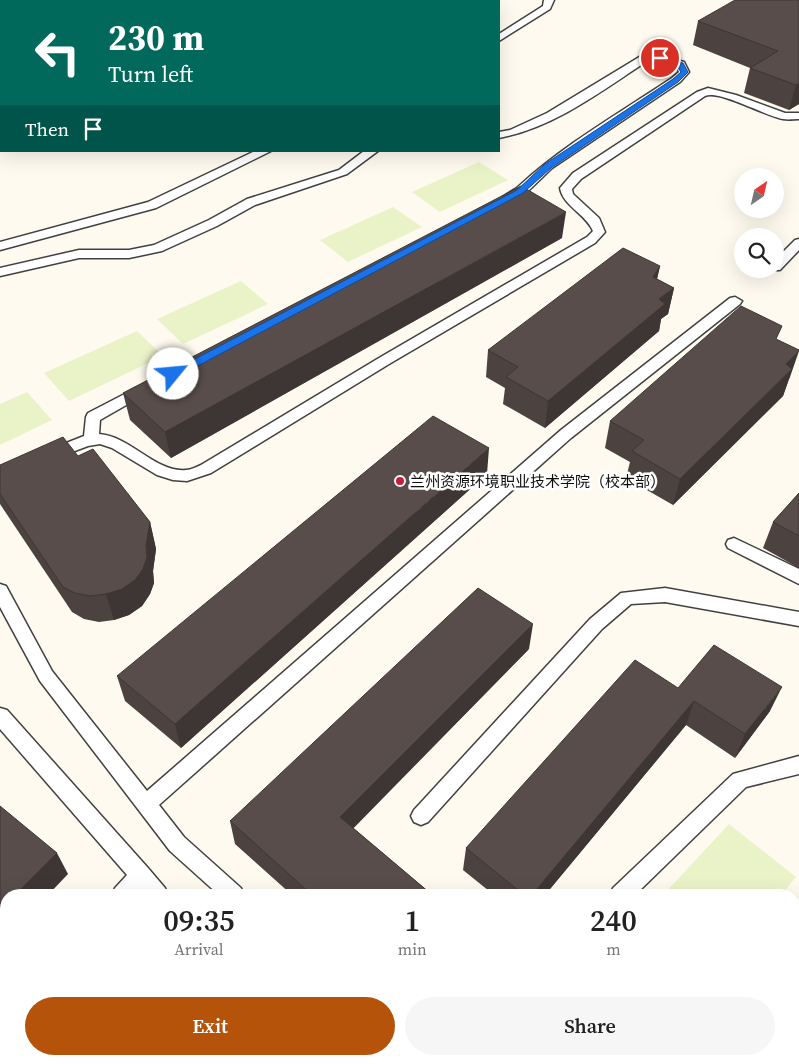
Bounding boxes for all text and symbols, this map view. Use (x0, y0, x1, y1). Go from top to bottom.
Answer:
text: 230 m (108, 14, 204, 62)
icon: left (25, 20, 90, 85)
pin (639, 37, 681, 79)
icon: arrive (646, 44, 674, 72)
text: Turn left (108, 59, 193, 89)
icon: arrive (79, 115, 107, 143)
text: Then (25, 116, 69, 142)
north arrow (734, 168, 784, 218)
map controls (734, 168, 784, 278)
button: search (734, 228, 784, 278)
position arrow (146, 347, 198, 399)
place label: 兰州资源环境职业技术学院（校本部） (410, 471, 665, 492)
marker: 兰州资源环境职业技术学院（校本部） (394, 475, 406, 487)
text: 09:35 (163, 900, 235, 941)
text: 1 (404, 900, 420, 941)
text: 240 (590, 900, 637, 941)
text: Arrival (174, 938, 224, 960)
text: min (398, 938, 427, 960)
text: m (606, 938, 621, 960)
button: Exit (25, 997, 395, 1055)
button: Share (405, 997, 775, 1055)

